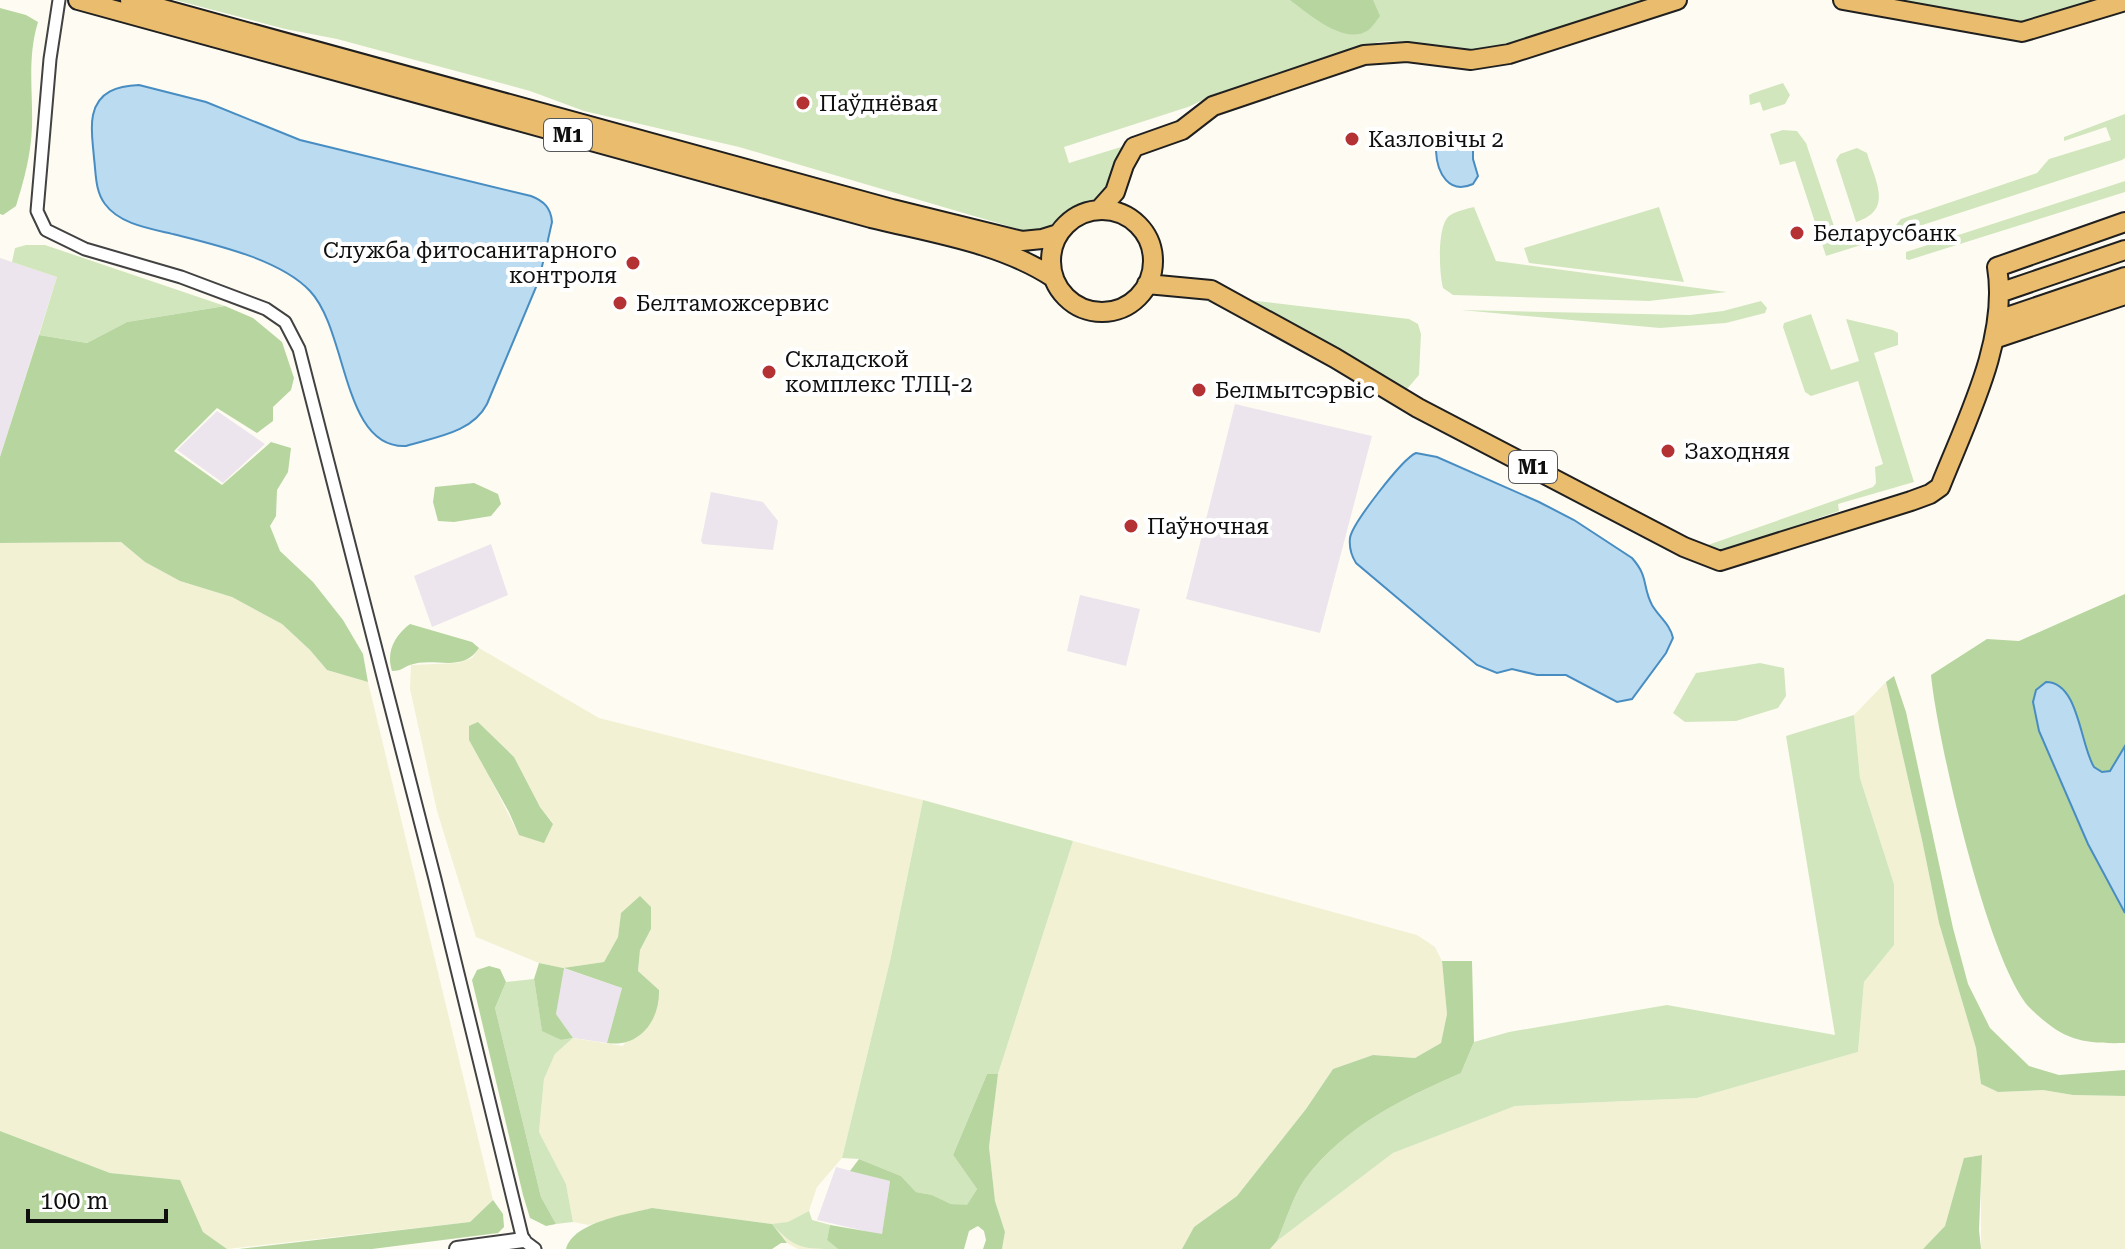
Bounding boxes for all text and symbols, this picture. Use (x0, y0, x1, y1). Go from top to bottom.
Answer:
place label: Паўднёвая (819, 91, 938, 116)
marker: Паўднёвая (794, 94, 812, 112)
road number: М1 (544, 119, 592, 151)
place label: Казловічы 2 (1368, 127, 1504, 152)
marker: Казловічы 2 (1343, 130, 1361, 148)
place label: Беларусбанк (1813, 221, 1957, 246)
marker: Беларусбанк (1788, 224, 1806, 242)
place label: Служба фитосанитарного контроля (323, 238, 617, 288)
marker: Служба фитосанитарного контроля (624, 254, 642, 272)
place label: Белтаможсервис (636, 291, 829, 316)
marker: Белтаможсервис (611, 294, 629, 312)
place label: Складской комплекс ТЛЦ-2 (785, 347, 973, 397)
marker: Складской комплекс ТЛЦ-2 (760, 363, 778, 381)
place label: Белмытсэрвіс (1215, 378, 1375, 403)
marker: Белмытсэрвіс (1190, 381, 1208, 399)
place label: Заходняя (1684, 439, 1790, 464)
marker: Заходняя (1659, 442, 1677, 460)
road number: М1 (1509, 451, 1557, 483)
place label: Паўночная (1147, 514, 1269, 539)
marker: Паўночная (1122, 517, 1140, 535)
scale bar (28, 1173, 166, 1223)
text: 100 m (40, 1187, 108, 1215)

